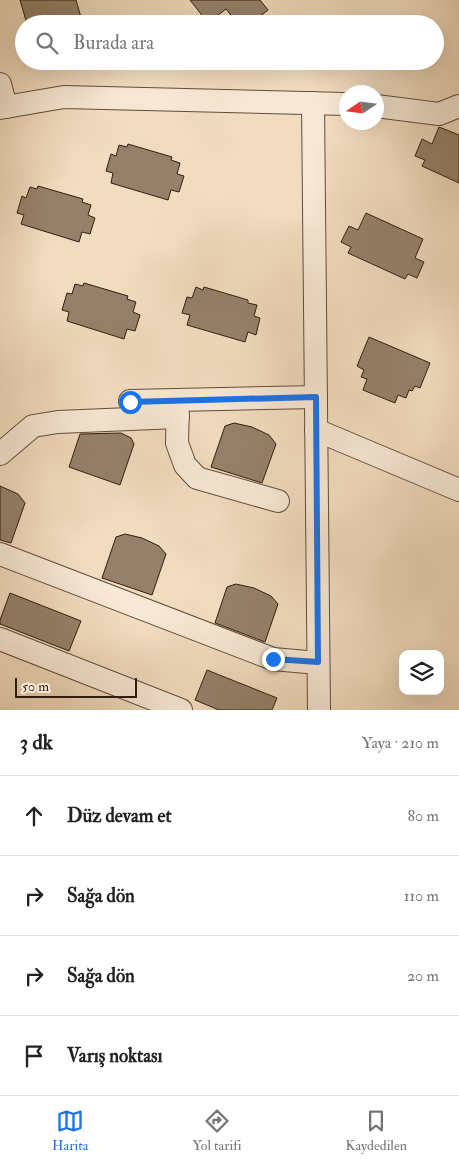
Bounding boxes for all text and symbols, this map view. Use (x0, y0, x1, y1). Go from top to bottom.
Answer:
search box (15, 15, 444, 70)
icon: search (33, 29, 61, 57)
text: Burada ara (73, 31, 154, 55)
north arrow (339, 85, 384, 130)
route start (119, 391, 142, 414)
route end (262, 648, 285, 671)
map controls (399, 650, 444, 695)
button: layers (399, 650, 444, 695)
scale bar (15, 675, 138, 698)
text: 50 m (22, 678, 49, 695)
text: 3 dk (20, 729, 53, 756)
text: Yaya · 210 m (362, 733, 439, 753)
icon: ahead (20, 802, 48, 830)
text: Düz devam et (67, 804, 172, 828)
text: 80 m (408, 806, 439, 826)
icon: right (20, 882, 48, 910)
text: Sağa dön (67, 884, 135, 908)
text: 110 m (404, 886, 439, 906)
icon: right (20, 962, 48, 990)
text: Sağa dön (67, 964, 135, 988)
text: 20 m (407, 966, 439, 986)
icon: arrive (20, 1042, 48, 1070)
text: Varış noktası (67, 1044, 163, 1068)
tab: Harita (52, 1107, 89, 1154)
tab: Yol tarifi (193, 1107, 242, 1154)
tab: Kaydedilen (346, 1107, 407, 1154)

